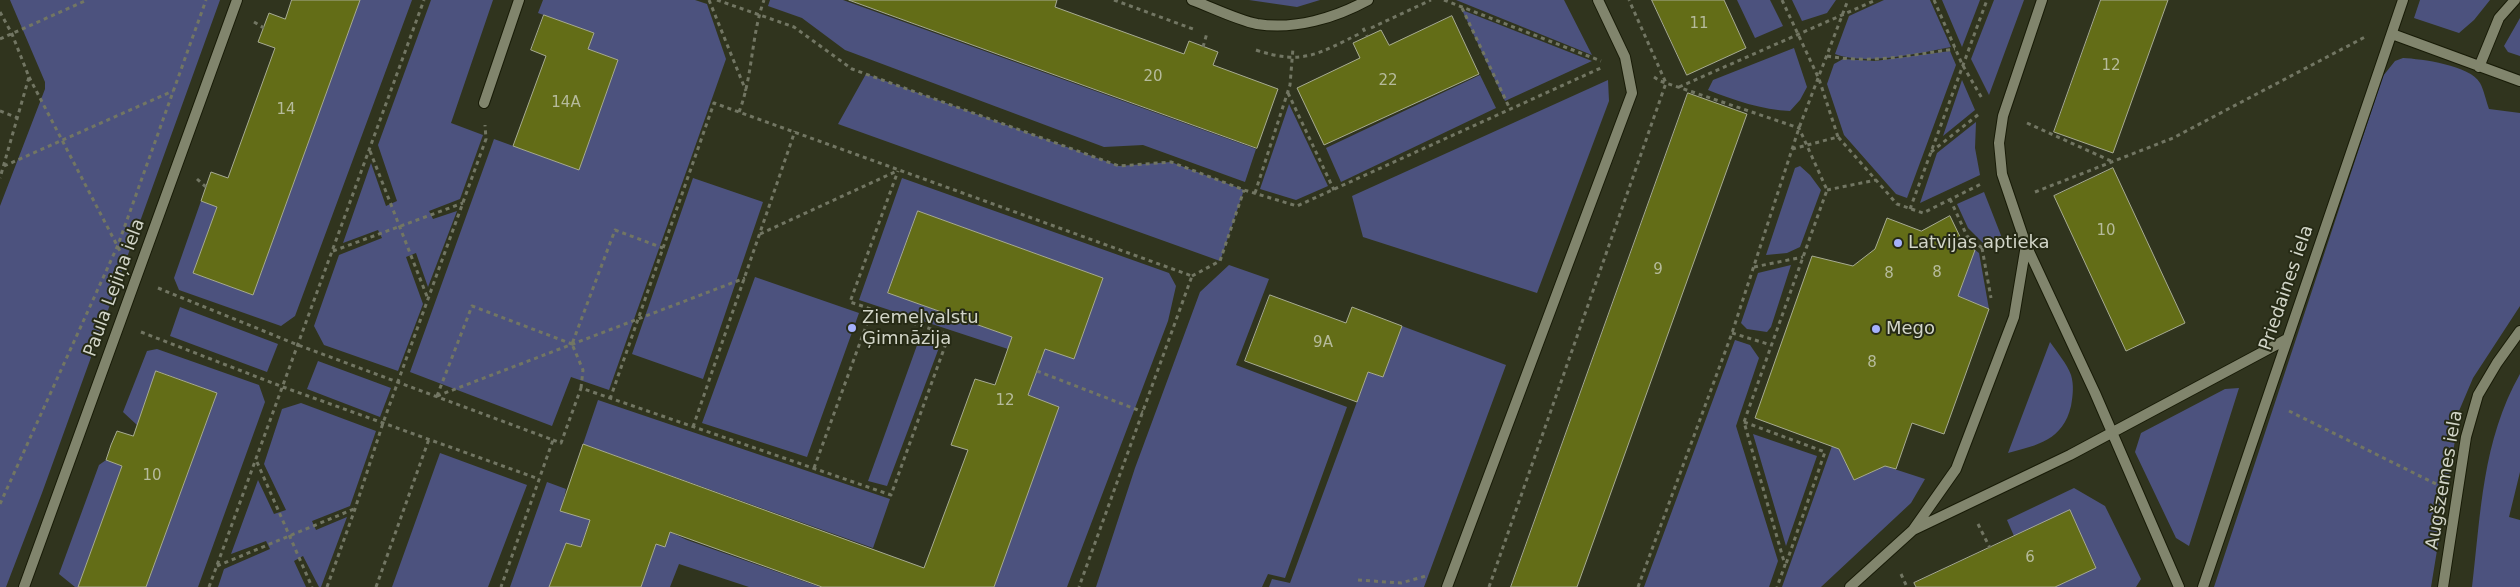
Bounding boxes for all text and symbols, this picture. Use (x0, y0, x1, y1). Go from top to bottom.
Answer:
house number: 11 (1689, 15, 1709, 33)
house number: 12 (2101, 57, 2121, 75)
house number: 20 (1143, 68, 1163, 86)
house number: 22 (1378, 72, 1398, 90)
house number: 14A (551, 94, 581, 112)
house number: 14 (276, 101, 296, 119)
street label: Paula Lejiņa iela (80, 216, 150, 360)
house number: 10 (2096, 222, 2116, 240)
street label: Priedaines iela (2255, 222, 2319, 354)
place label: Latvijas aptieka (1908, 232, 2050, 254)
marker: Latvijas aptieka (1892, 237, 1904, 249)
house number: 9 (1653, 261, 1663, 279)
house number: 8 (1932, 264, 1942, 282)
house number: 8 (1884, 265, 1894, 283)
place label: Ziemeļvalstu Ģimnāzija (862, 307, 979, 350)
place label: Mego (1886, 318, 1935, 340)
marker: Ziemeļvalstu Ģimnāzija (846, 322, 858, 334)
marker: Mego (1870, 323, 1882, 335)
house number: 9A (1313, 334, 1333, 352)
house number: 8 (1867, 354, 1877, 372)
house number: 12 (995, 392, 1015, 410)
street label: Augšzemes iela (2422, 409, 2468, 551)
house number: 10 (142, 467, 162, 485)
house number: 6 (2025, 549, 2035, 567)

